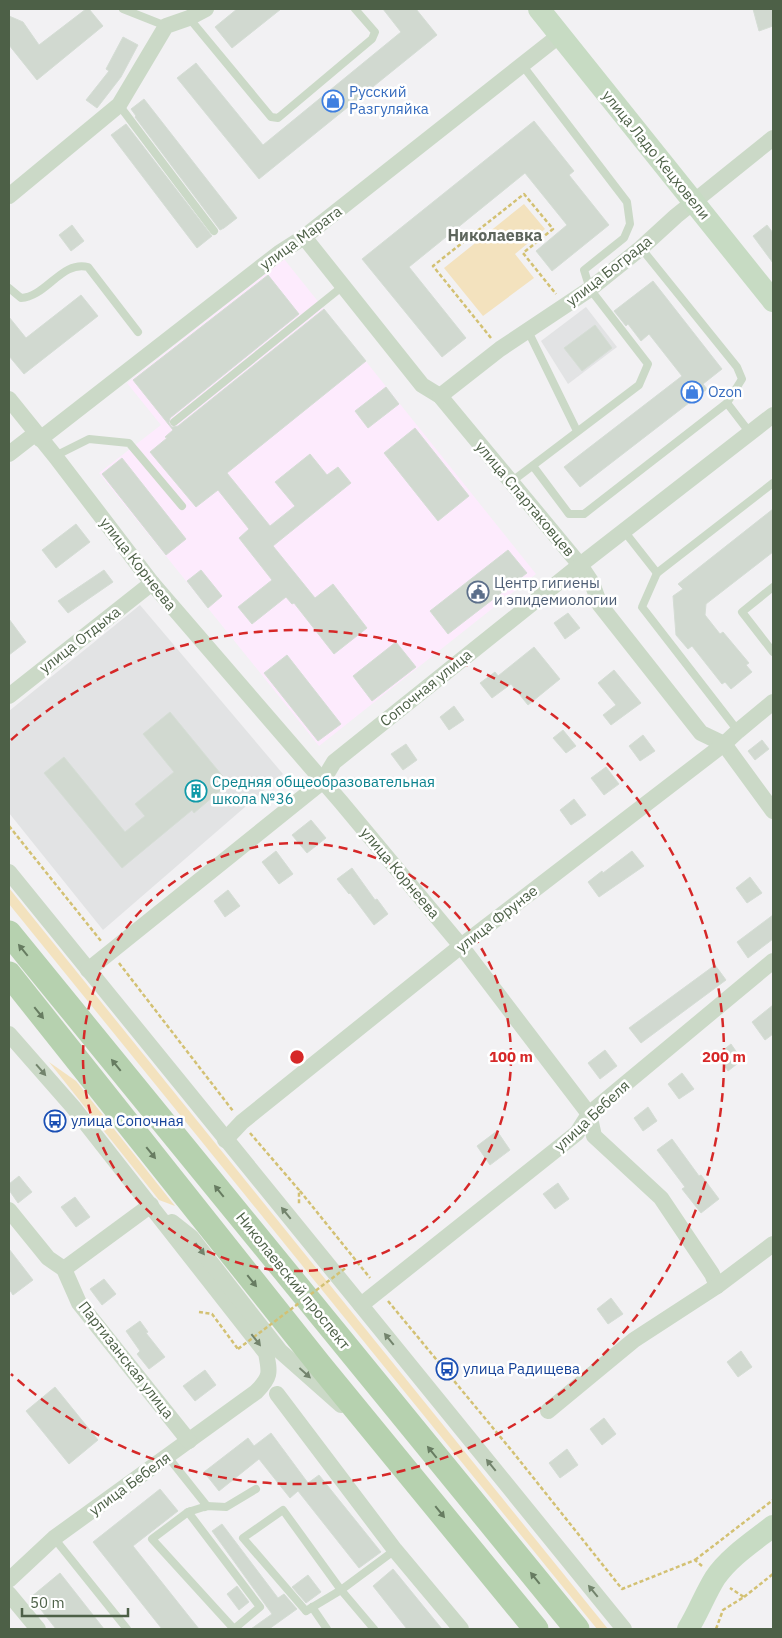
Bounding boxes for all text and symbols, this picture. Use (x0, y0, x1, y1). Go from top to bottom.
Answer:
place label: Русский Разгуляйка (349, 82, 429, 118)
street label: улица Ладо Кецховели (598, 86, 714, 223)
shop icon: Русский Разгуляйка (321, 89, 345, 113)
street label: улица Марата (256, 202, 345, 274)
district label: Николаевка (448, 225, 542, 245)
street label: улица Бограда (562, 231, 655, 310)
shop icon: Ozon (680, 380, 704, 404)
place label: Ozon (708, 382, 742, 401)
street label: улица Спартаковцев (472, 437, 579, 560)
street label: улица Корнеева (96, 513, 181, 614)
place label: Центр гигиены и эпидемиологии (494, 573, 617, 609)
public building icon: Центр гигиены и эпидемиологии (466, 580, 490, 604)
street label: улица Отдыха (35, 602, 124, 677)
street label: Сопочная улица (376, 645, 475, 730)
place label: Средняя общеобразовательная школа №36 (212, 772, 435, 808)
building icon: Средняя общеобразовательная школа №36 (184, 779, 208, 803)
street label: улица Корнеева (357, 823, 444, 922)
street label: улица Фрунзе (452, 881, 541, 956)
one-way arrow (17, 943, 28, 956)
one-way arrow (34, 1006, 45, 1019)
text: 100 m (489, 1047, 533, 1066)
text: 200 m (702, 1047, 746, 1066)
centre of rings (288, 1048, 306, 1066)
one-way arrow (111, 1059, 122, 1072)
one-way arrow (35, 1064, 46, 1077)
street label: улица Бебеля (550, 1076, 633, 1155)
bus stop icon: улица Сопочная (43, 1109, 67, 1133)
place label: улица Сопочная (71, 1111, 184, 1130)
one-way arrow (146, 1147, 157, 1160)
one-way arrow (214, 1185, 225, 1197)
one-way arrow (280, 1207, 291, 1220)
street label: Николаевский проспект (232, 1208, 355, 1353)
one-way arrow (195, 1242, 206, 1255)
one-way arrow (247, 1274, 258, 1287)
street label: Партизанская улица (75, 1297, 178, 1422)
one-way arrow (251, 1333, 262, 1346)
one-way arrow (383, 1333, 394, 1346)
bus stop icon: улица Радищева (435, 1357, 459, 1381)
place label: улица Радищева (463, 1359, 580, 1378)
one-way arrow (298, 1367, 310, 1379)
one-way arrow (427, 1446, 438, 1459)
street label: улица Бебеля (85, 1448, 174, 1520)
one-way arrow (486, 1459, 497, 1472)
one-way arrow (435, 1505, 446, 1518)
one-way arrow (530, 1572, 541, 1585)
one-way arrow (588, 1585, 599, 1598)
scale bar (22, 1586, 129, 1618)
text: 50 m (30, 1593, 65, 1612)

